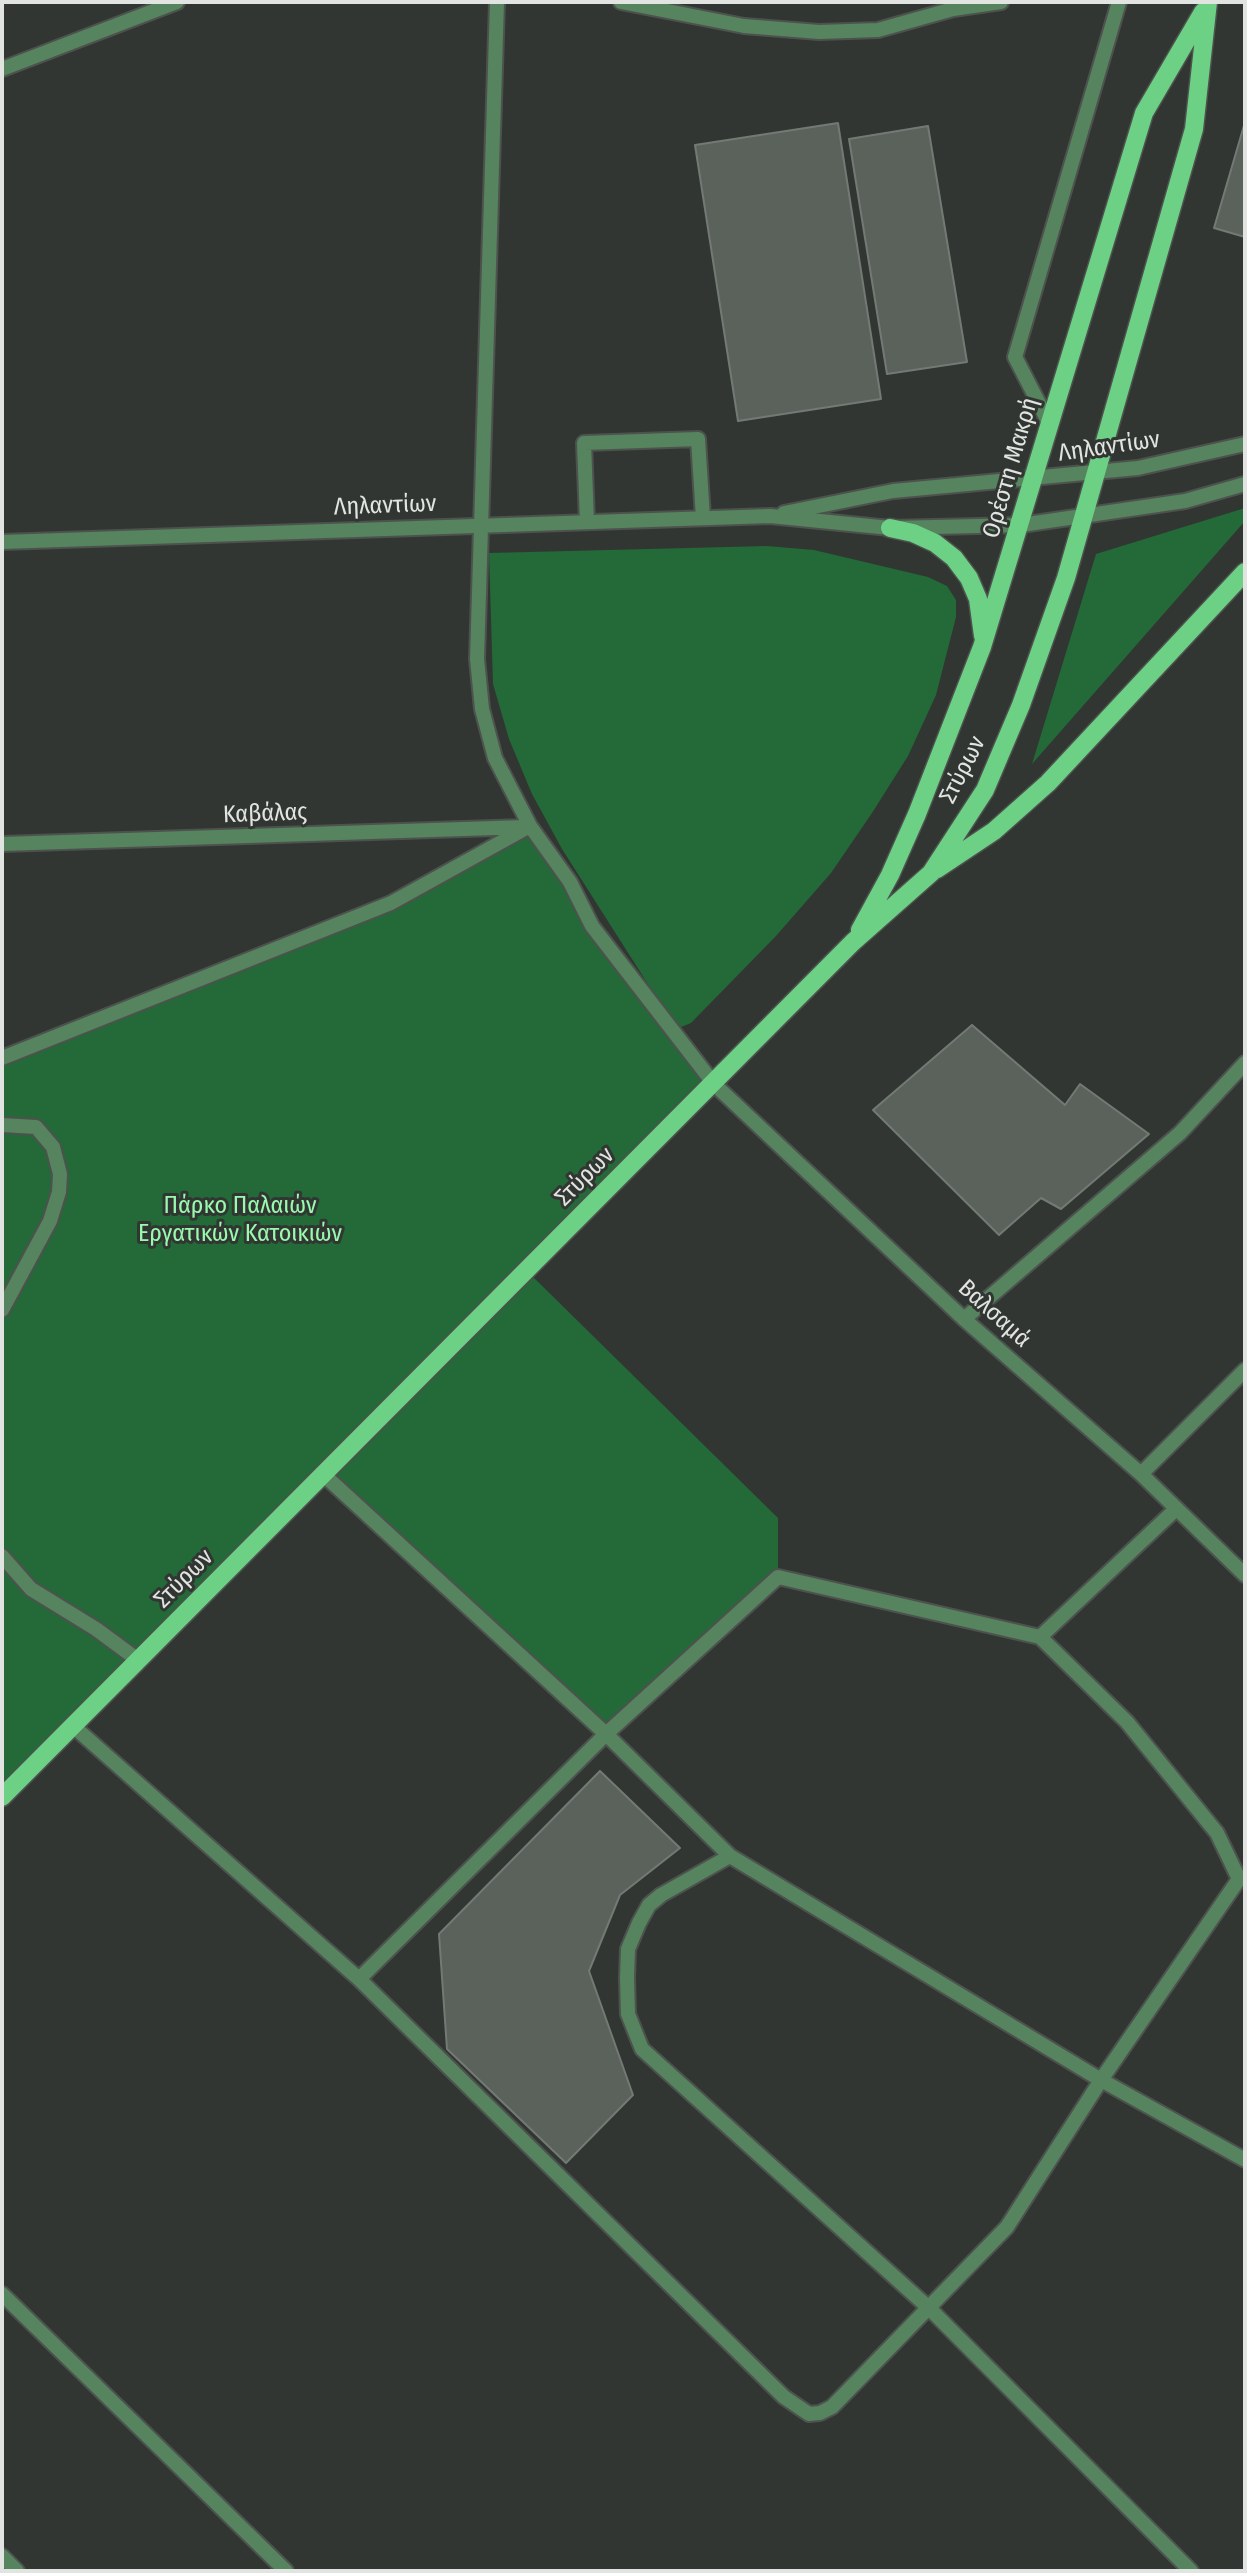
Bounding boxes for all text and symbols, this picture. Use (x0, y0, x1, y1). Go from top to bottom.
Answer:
street label: Ορέστη Μακρή (977, 394, 1045, 542)
street label: Ληλαντίων (1056, 426, 1162, 468)
street label: Ληλαντίων (333, 490, 437, 522)
street label: Στύρων (934, 732, 992, 808)
street label: Καβάλας (222, 798, 308, 830)
street label: Στύρων (550, 1142, 620, 1212)
park label: Πάρκο Παλαιών Εργατικών Κατοικιών (138, 1192, 342, 1248)
street label: Βαλσαμά (952, 1274, 1036, 1354)
street label: Στύρων (149, 1544, 219, 1614)

